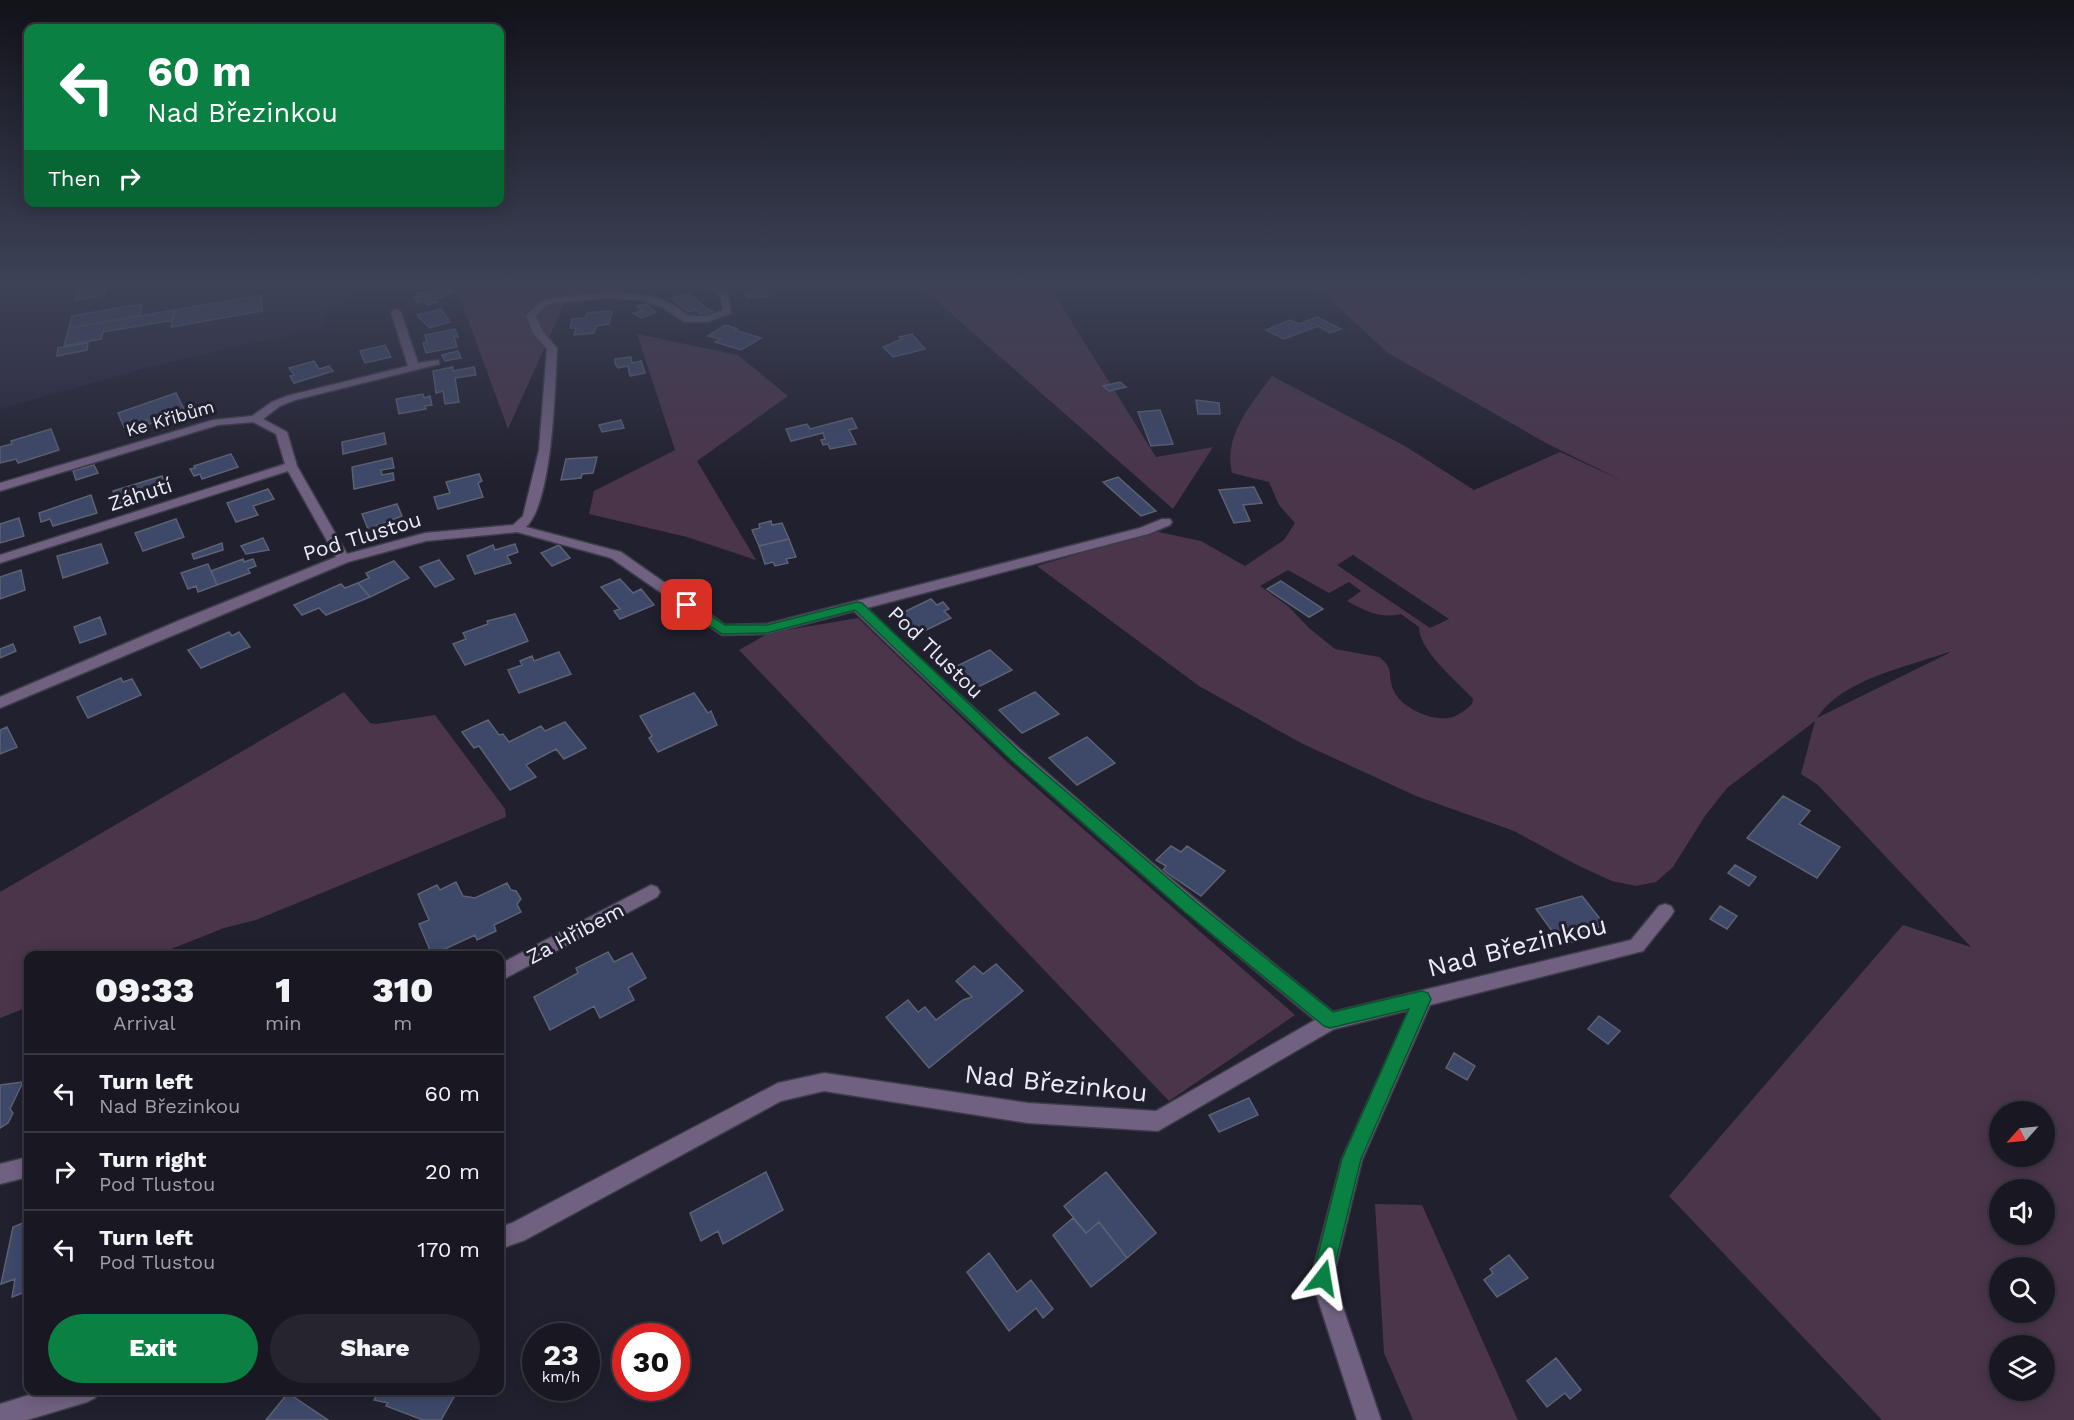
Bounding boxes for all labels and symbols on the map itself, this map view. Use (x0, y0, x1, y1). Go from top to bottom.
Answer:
street label: Ke Křibům (123, 395, 217, 441)
street label: Záhutí (105, 472, 175, 516)
street label: Pod Tlustou (300, 506, 424, 566)
pin (661, 579, 712, 630)
street label: Pod Tlustou (883, 601, 989, 703)
street label: Za Hřibem (522, 897, 628, 969)
street label: Nad Březinkou (1424, 909, 1610, 983)
street label: Nad Březinkou (963, 1058, 1149, 1108)
north arrow (1989, 1101, 2055, 1167)
position arrow (1291, 1246, 1355, 1310)
speed limit sign: 30 (612, 1323, 690, 1401)

